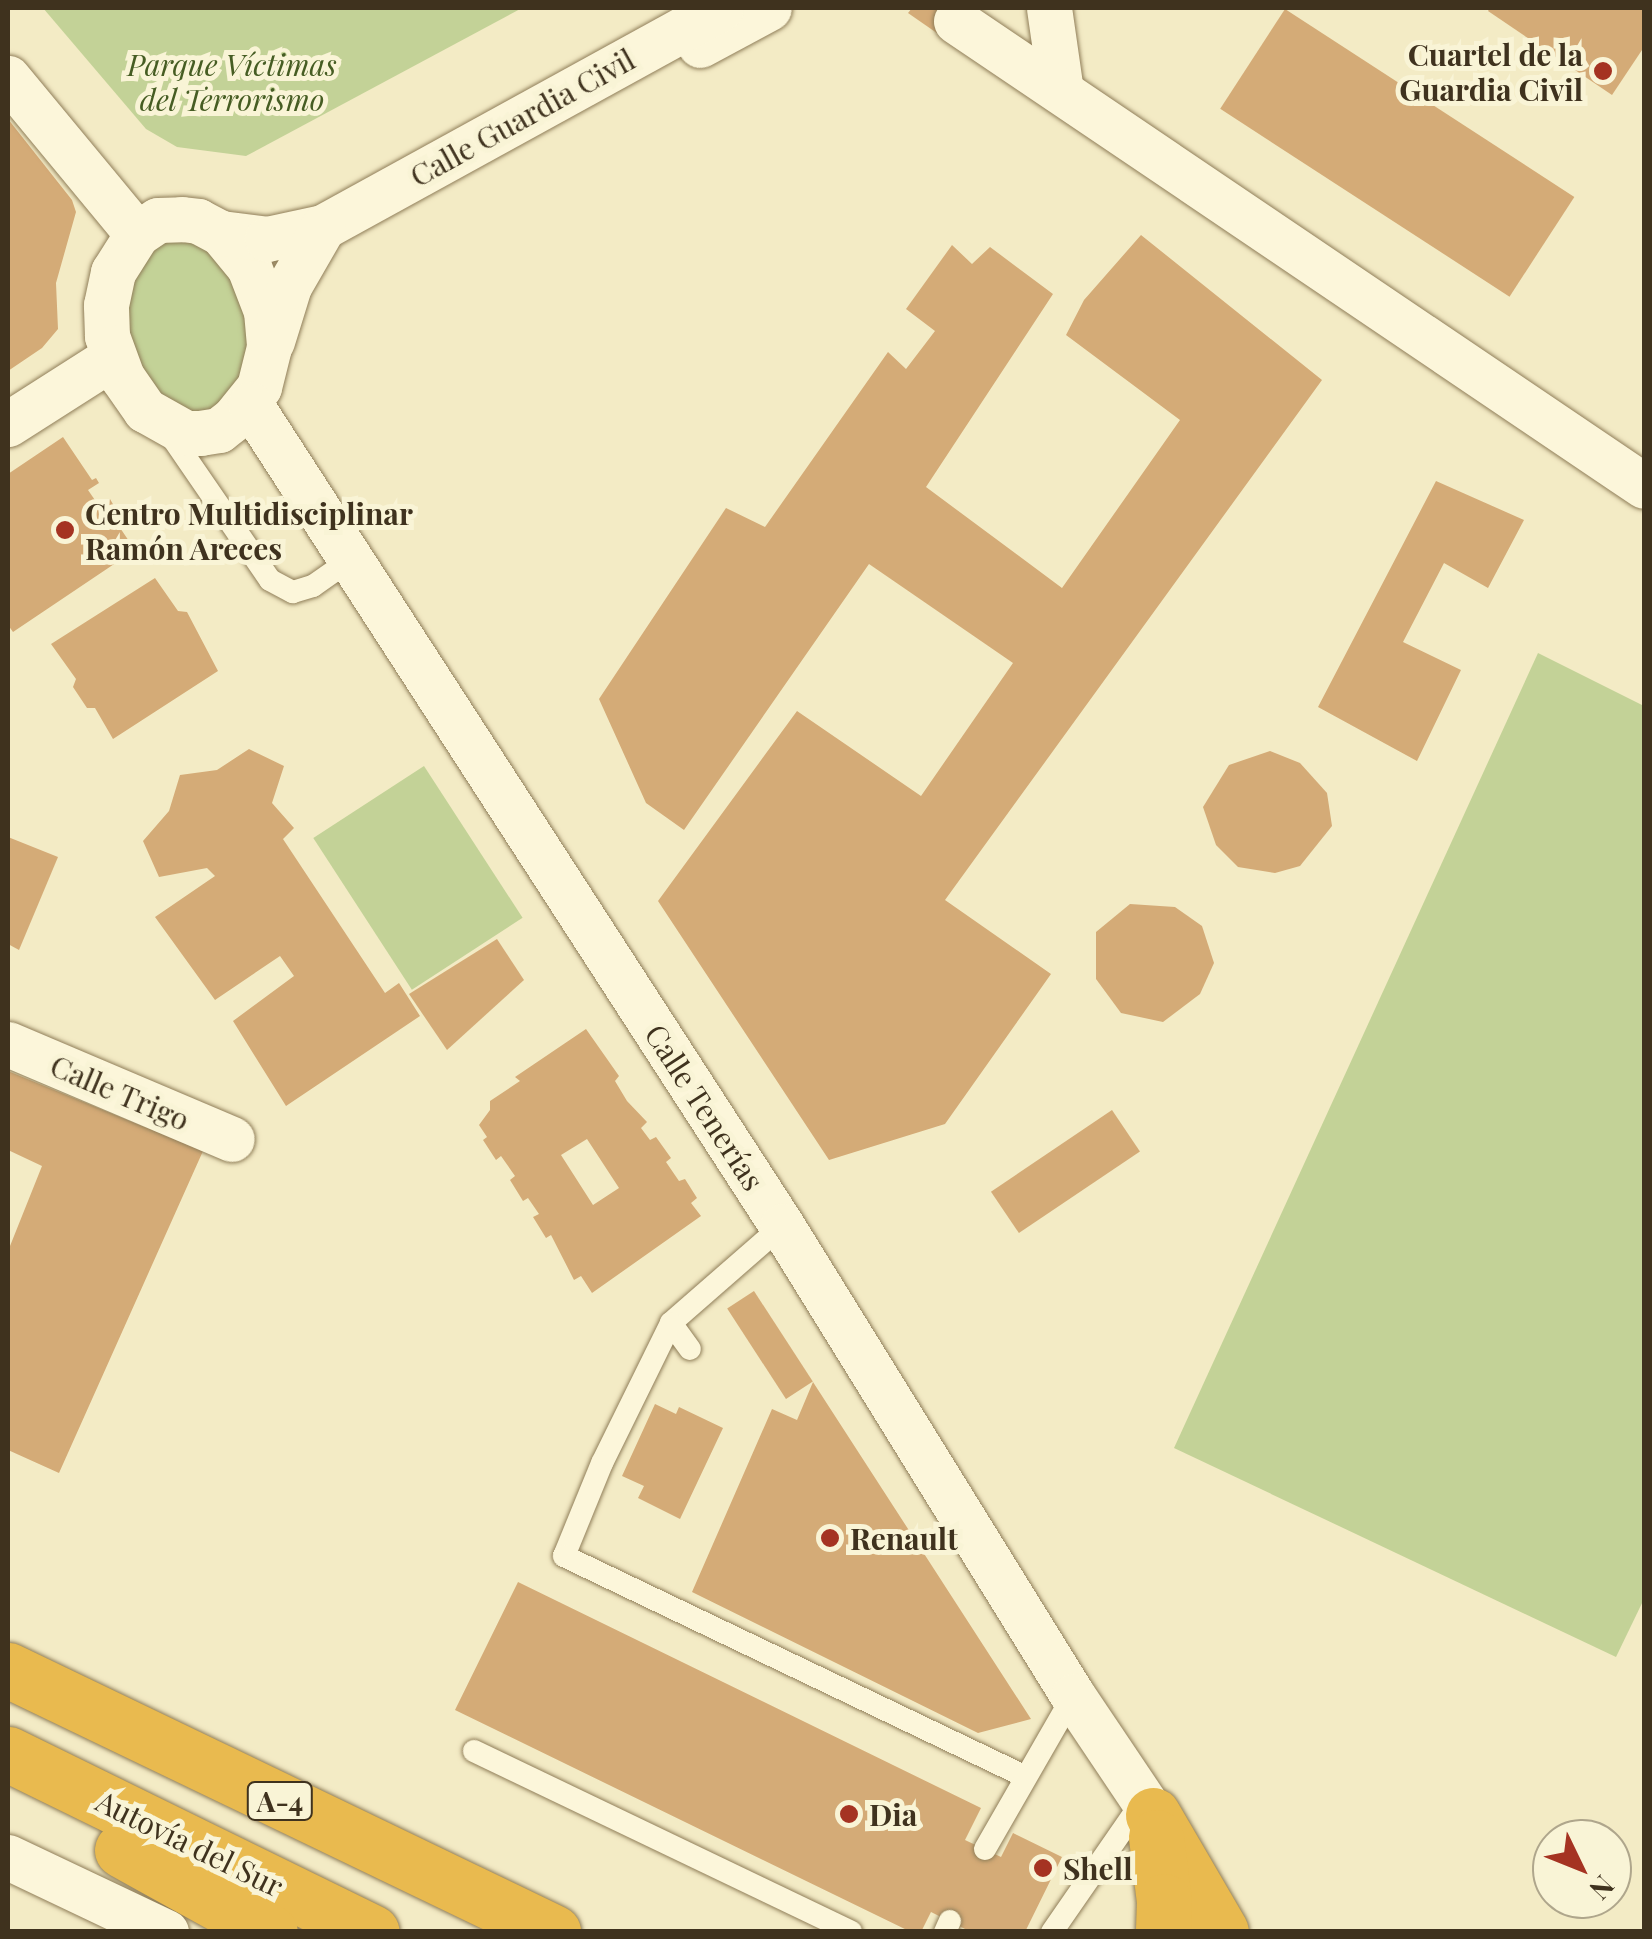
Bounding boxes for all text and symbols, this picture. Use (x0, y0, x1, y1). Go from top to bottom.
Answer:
place label: Cuartel de la Guardia Civil (1399, 36, 1583, 106)
street label: Calle Guardia Civil (403, 40, 641, 194)
park label: Parque Víctimas del Terrorismo (127, 46, 337, 116)
marker: Cuartel de la Guardia Civil (1592, 60, 1614, 82)
place label: Centro Multidisciplinar Ramón Areces (85, 495, 413, 566)
marker: Centro Multidisciplinar Ramón Areces (54, 519, 76, 541)
street label: Calle Tenerías (638, 1017, 772, 1197)
street label: Calle Trigo (45, 1047, 195, 1137)
place label: Renault (850, 1520, 958, 1556)
marker: Renault (819, 1527, 841, 1549)
road number: A-4 (245, 1778, 315, 1824)
street label: Autovía del Sur (91, 1782, 289, 1904)
place label: Dia (869, 1796, 917, 1832)
marker: Dia (838, 1803, 860, 1825)
north arrow (1532, 1819, 1632, 1919)
place label: Shell (1063, 1850, 1133, 1886)
marker: Shell (1032, 1857, 1054, 1879)
text: N (1582, 1868, 1623, 1908)

